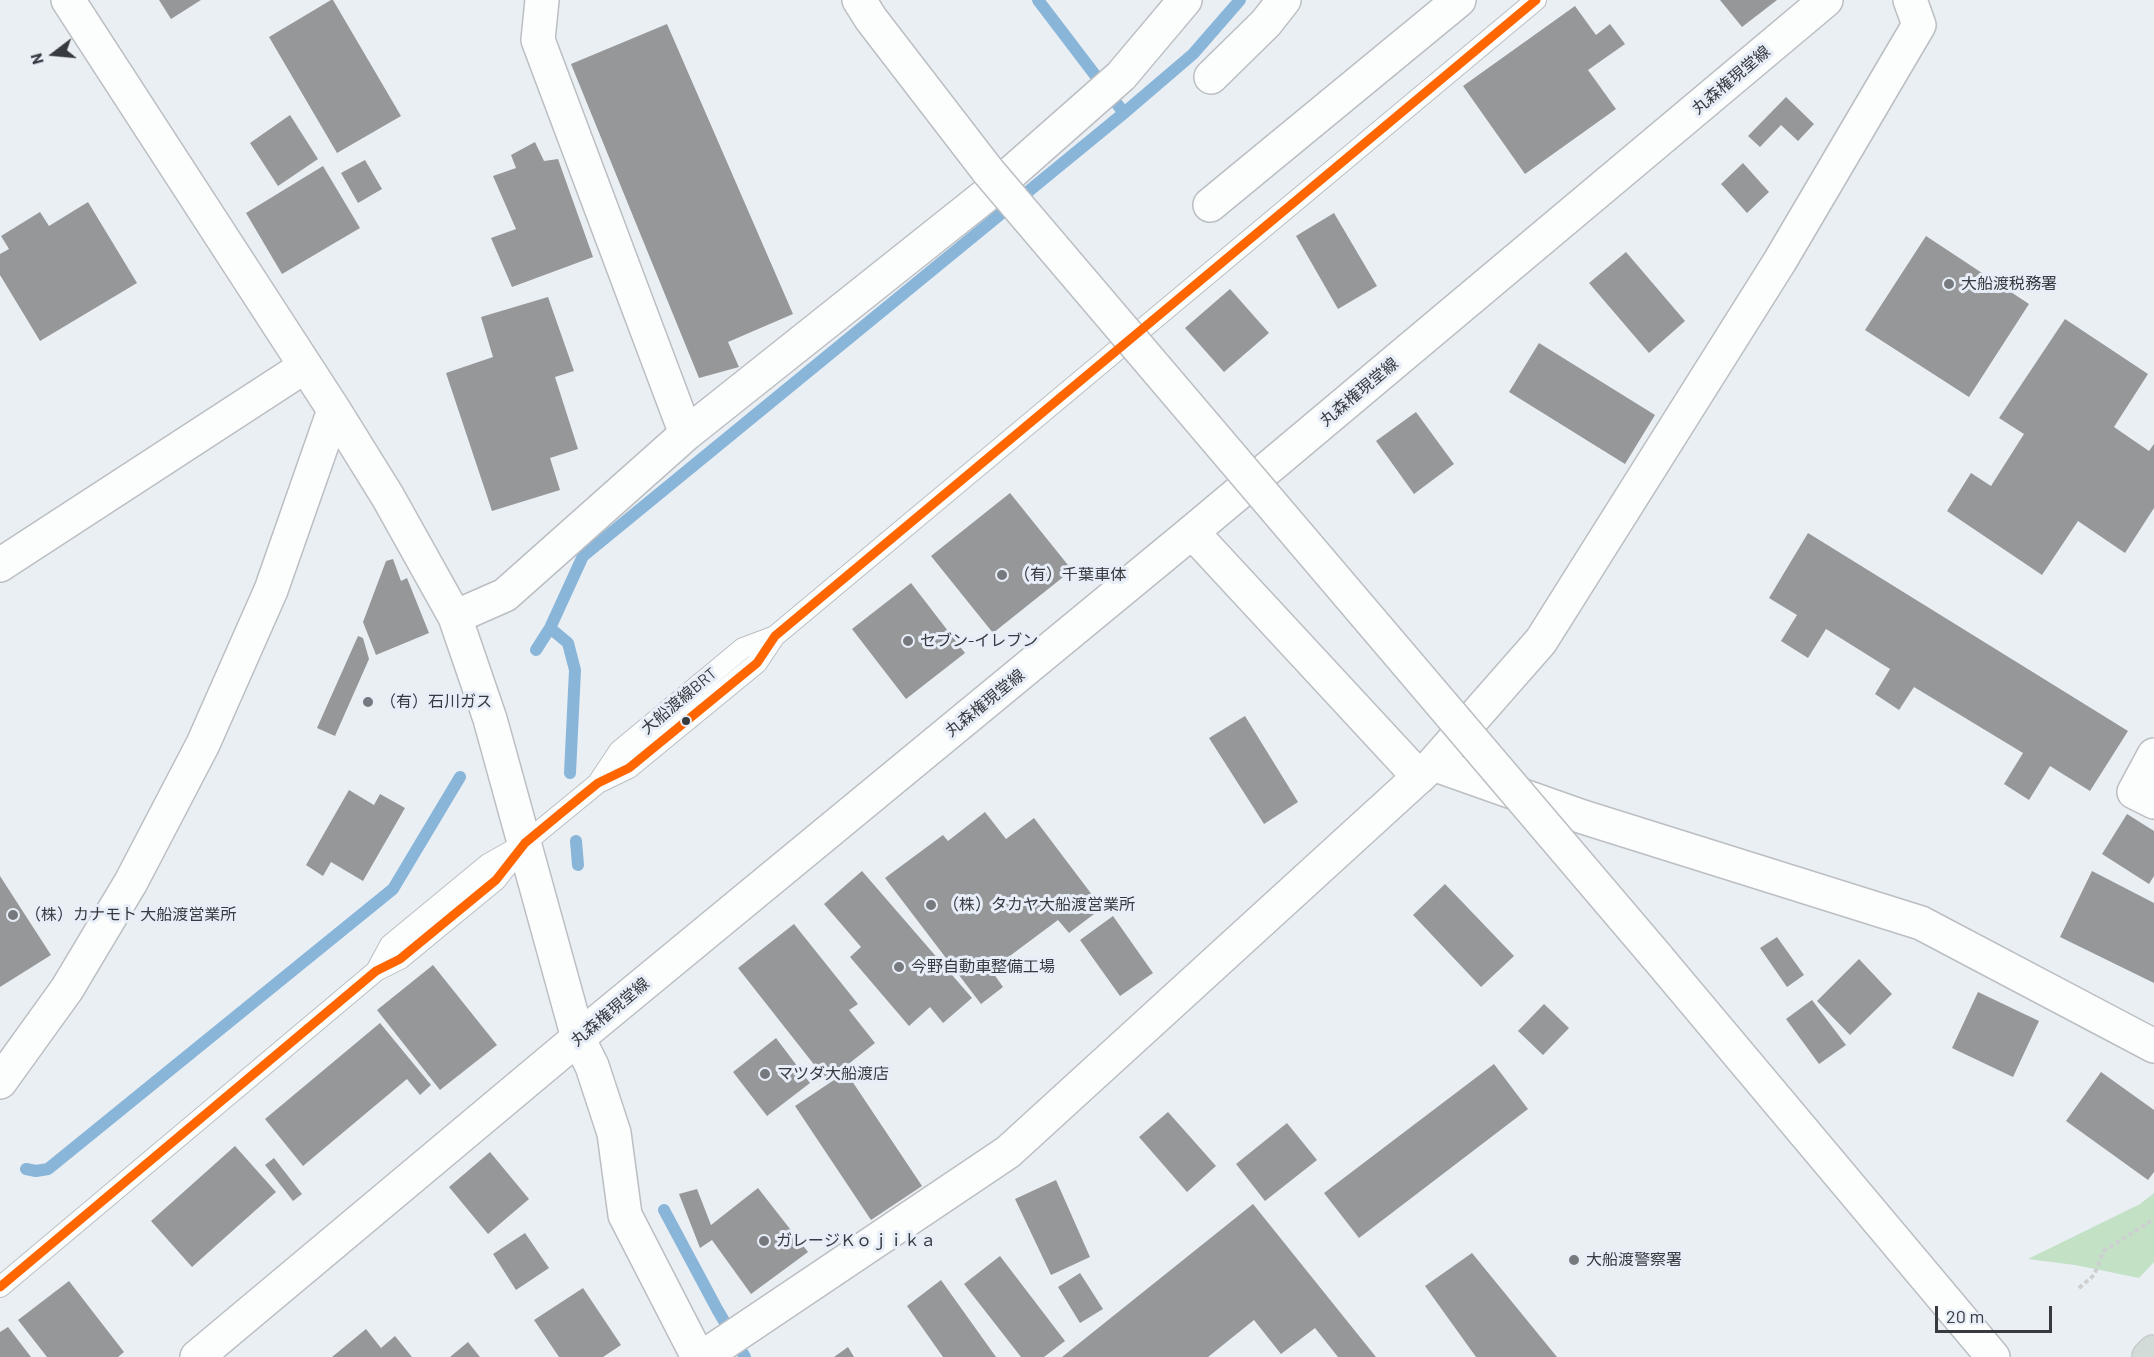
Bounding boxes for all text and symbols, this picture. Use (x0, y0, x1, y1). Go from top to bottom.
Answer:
north arrow (24, 24, 84, 84)
street label: 丸森権現堂線 (1688, 42, 1774, 118)
text: N (26, 51, 47, 67)
place label: 大船渡税務署 (1961, 274, 2057, 294)
marker: 大船渡税務署 (1942, 277, 1956, 291)
street label: 丸森権現堂線 (1316, 354, 1402, 430)
place label: （有）千葉車体 (1014, 565, 1126, 585)
marker: （有）千葉車体 (995, 568, 1009, 582)
place label: セブン-イレブン (920, 631, 1038, 651)
marker: セブン-イレブン (901, 634, 915, 648)
street label: 大船渡線BRT (637, 664, 721, 738)
street label: 丸森権現堂線 (942, 665, 1028, 741)
place label: （有）石川ガス (380, 692, 492, 712)
marker: （有）石川ガス (361, 695, 375, 709)
unlabelled marker (680, 715, 692, 727)
place label: （株）タカヤ大船渡営業所 (943, 895, 1135, 915)
marker: （株）タカヤ大船渡営業所 (924, 898, 938, 912)
place label: （株）カナモト 大船渡営業所 (25, 905, 236, 925)
marker: （株）カナモト 大船渡営業所 (6, 908, 20, 922)
place label: 今野自動車整備工場 (911, 957, 1055, 977)
marker: 今野自動車整備工場 (892, 960, 906, 974)
street label: 丸森権現堂線 (567, 974, 653, 1050)
place label: マツダ大船渡店 (777, 1064, 889, 1084)
marker: マツダ大船渡店 (758, 1067, 772, 1081)
place label: ガレージＫｏｊｉｋａ (776, 1231, 936, 1251)
marker: ガレージＫｏｊｉｋａ (757, 1234, 771, 1248)
place label: 大船渡警察署 (1586, 1250, 1682, 1270)
marker: 大船渡警察署 (1567, 1253, 1581, 1267)
scale bar (1938, 1294, 2055, 1332)
text: 20 m (1946, 1305, 1984, 1327)

